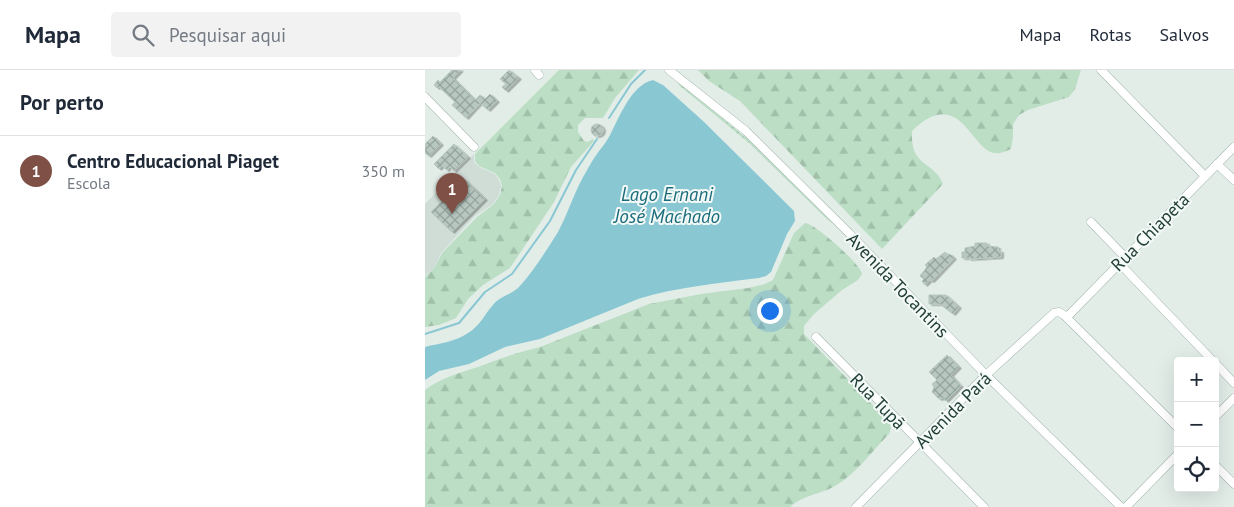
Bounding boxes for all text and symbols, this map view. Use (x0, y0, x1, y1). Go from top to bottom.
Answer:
search box (111, 12, 461, 57)
text: Mapa (25, 19, 81, 50)
icon: search (129, 21, 157, 49)
text: Pesquisar aqui (169, 23, 286, 47)
text: Mapa (1020, 23, 1061, 46)
text: Rotas (1089, 23, 1132, 46)
text: Salvos (1160, 23, 1209, 46)
text: Por perto (20, 89, 104, 116)
text: Centro Educacional Piaget (67, 149, 279, 173)
text: 1 (31, 161, 41, 181)
text: 350 m (362, 161, 405, 181)
text: Escola (67, 173, 110, 193)
pin: 1 (436, 173, 468, 214)
water label: Lago Ernani José Machado (612, 182, 720, 228)
street label: Rua Chiapeta (1106, 188, 1194, 276)
street label: Avenida Tocantins (842, 228, 954, 342)
your location (757, 298, 783, 324)
map controls (1174, 357, 1219, 492)
button: + (1174, 357, 1219, 402)
street label: Avenida Pará (910, 367, 996, 453)
street label: Rua Tupã (845, 368, 911, 434)
button: − (1174, 402, 1219, 447)
button: locate (1174, 447, 1219, 492)

